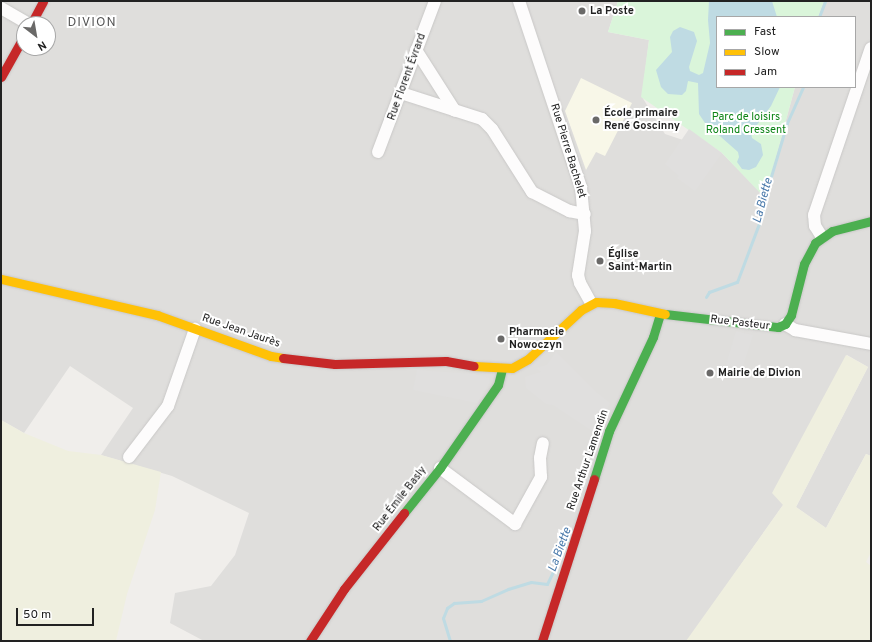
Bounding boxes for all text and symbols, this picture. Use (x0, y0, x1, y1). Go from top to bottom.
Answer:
place label: La Poste (590, 4, 634, 18)
marker: La Poste (577, 6, 587, 16)
district label: DIVION (67, 15, 117, 31)
north arrow (16, 16, 56, 56)
legend (716, 16, 856, 88)
text: Fast (754, 24, 776, 40)
street label: Rue Florent Évrard (385, 32, 429, 122)
text: N (35, 37, 49, 53)
text: Slow (754, 44, 780, 60)
text: Jam (754, 64, 777, 80)
street label: Rue Pierre Bachelet (547, 102, 589, 200)
place label: École primaire René Goscinny (604, 107, 680, 133)
park label: Parc de loisirs Roland Cressent (706, 111, 786, 137)
marker: École primaire René Goscinny (591, 115, 601, 125)
water label: La Biette (751, 177, 777, 225)
place label: Église Saint-Martin (608, 248, 672, 274)
marker: Église Saint-Martin (595, 256, 605, 266)
street label: Rue Jean Jaurès (200, 311, 282, 351)
street label: Rue Pasteur (709, 313, 771, 333)
place label: Pharmacie Nowoczyn (509, 326, 564, 352)
marker: Pharmacie Nowoczyn (496, 334, 506, 344)
place label: Mairie de Divion (718, 366, 801, 380)
marker: Mairie de Divion (705, 368, 715, 378)
street label: Rue Arthur Lamendin (564, 408, 612, 512)
street label: Rue Émile Basly (371, 464, 429, 534)
water label: La Biette (546, 526, 576, 574)
scale bar (18, 600, 96, 626)
text: 50 m (23, 607, 51, 623)

